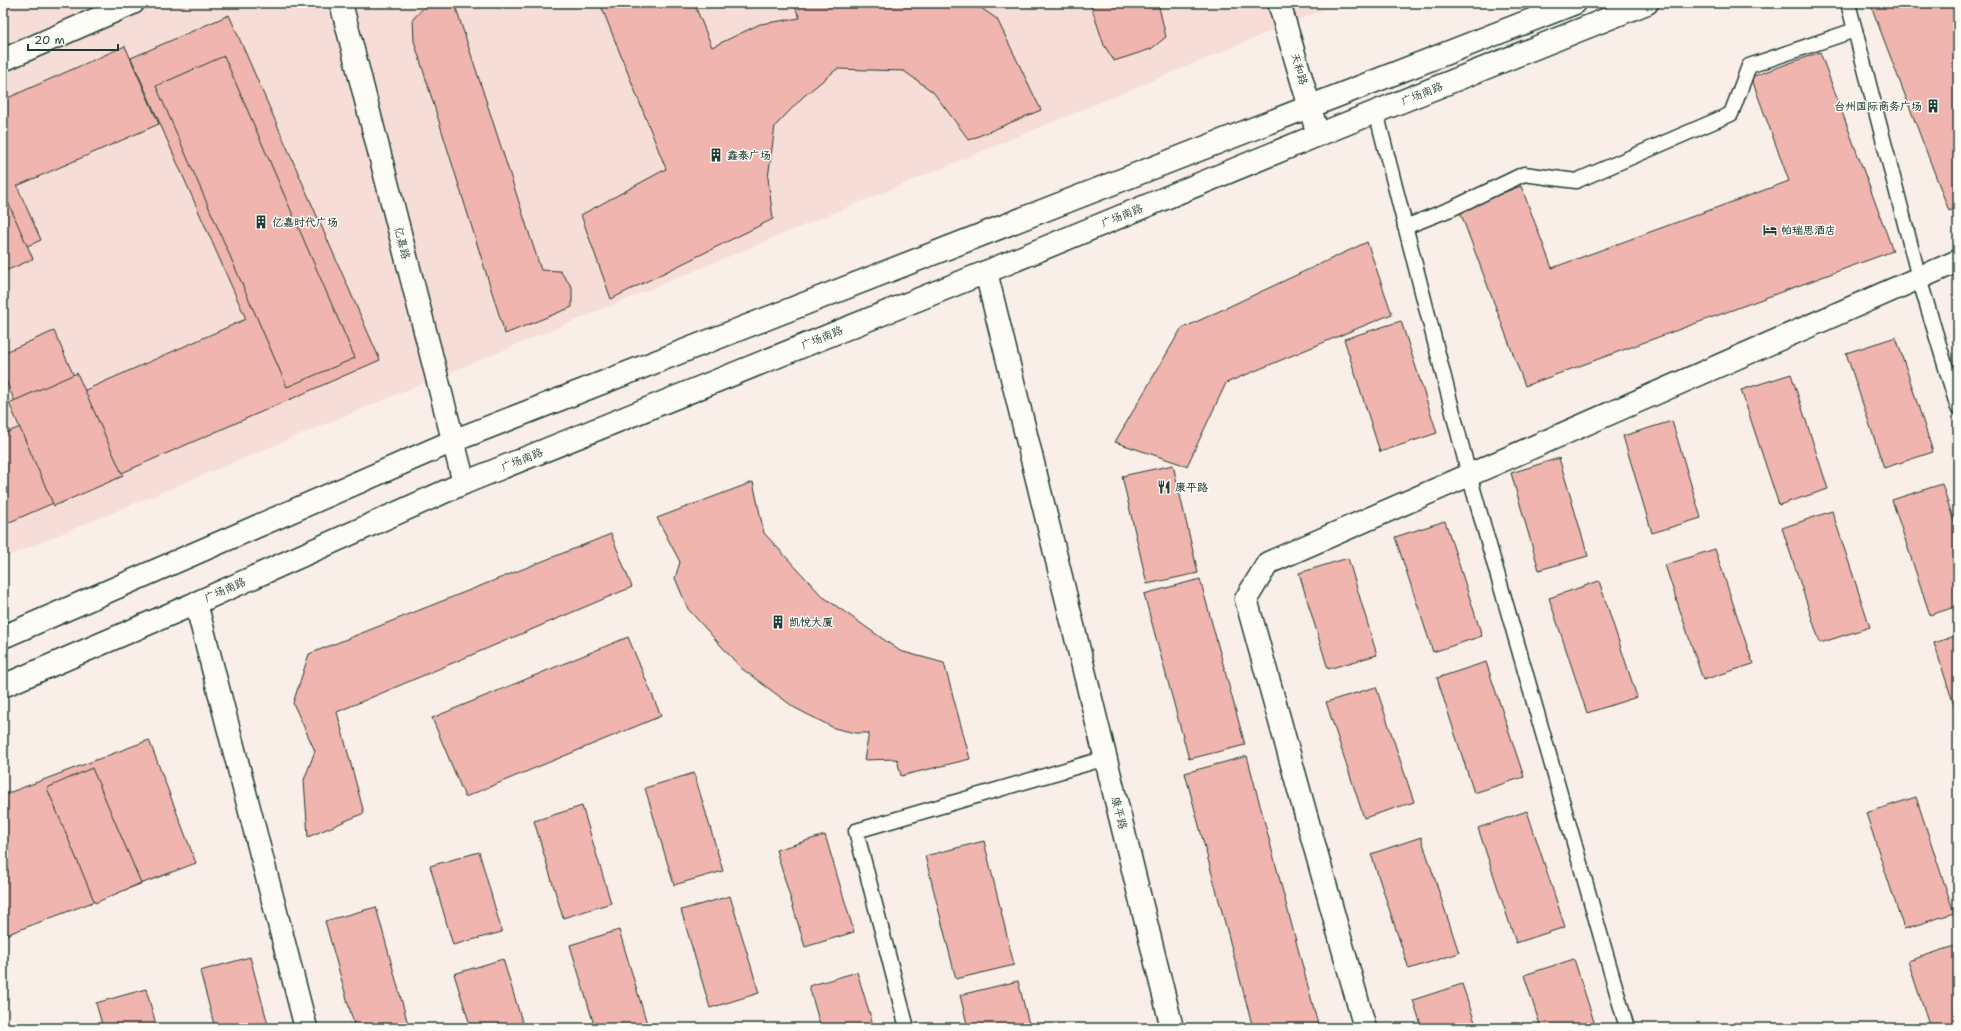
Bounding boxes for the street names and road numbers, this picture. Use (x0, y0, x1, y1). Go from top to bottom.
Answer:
street label: 天和路 (1287, 51, 1311, 87)
street label: 广场南路 (1399, 79, 1445, 109)
street label: 广场南路 (1099, 201, 1145, 231)
street label: 亿嘉路 (391, 225, 413, 261)
street label: 广场南路 (799, 323, 845, 353)
street label: 广场南路 (499, 445, 545, 475)
street label: 广场南路 (202, 574, 248, 606)
street label: 康平路 (1108, 795, 1130, 831)

